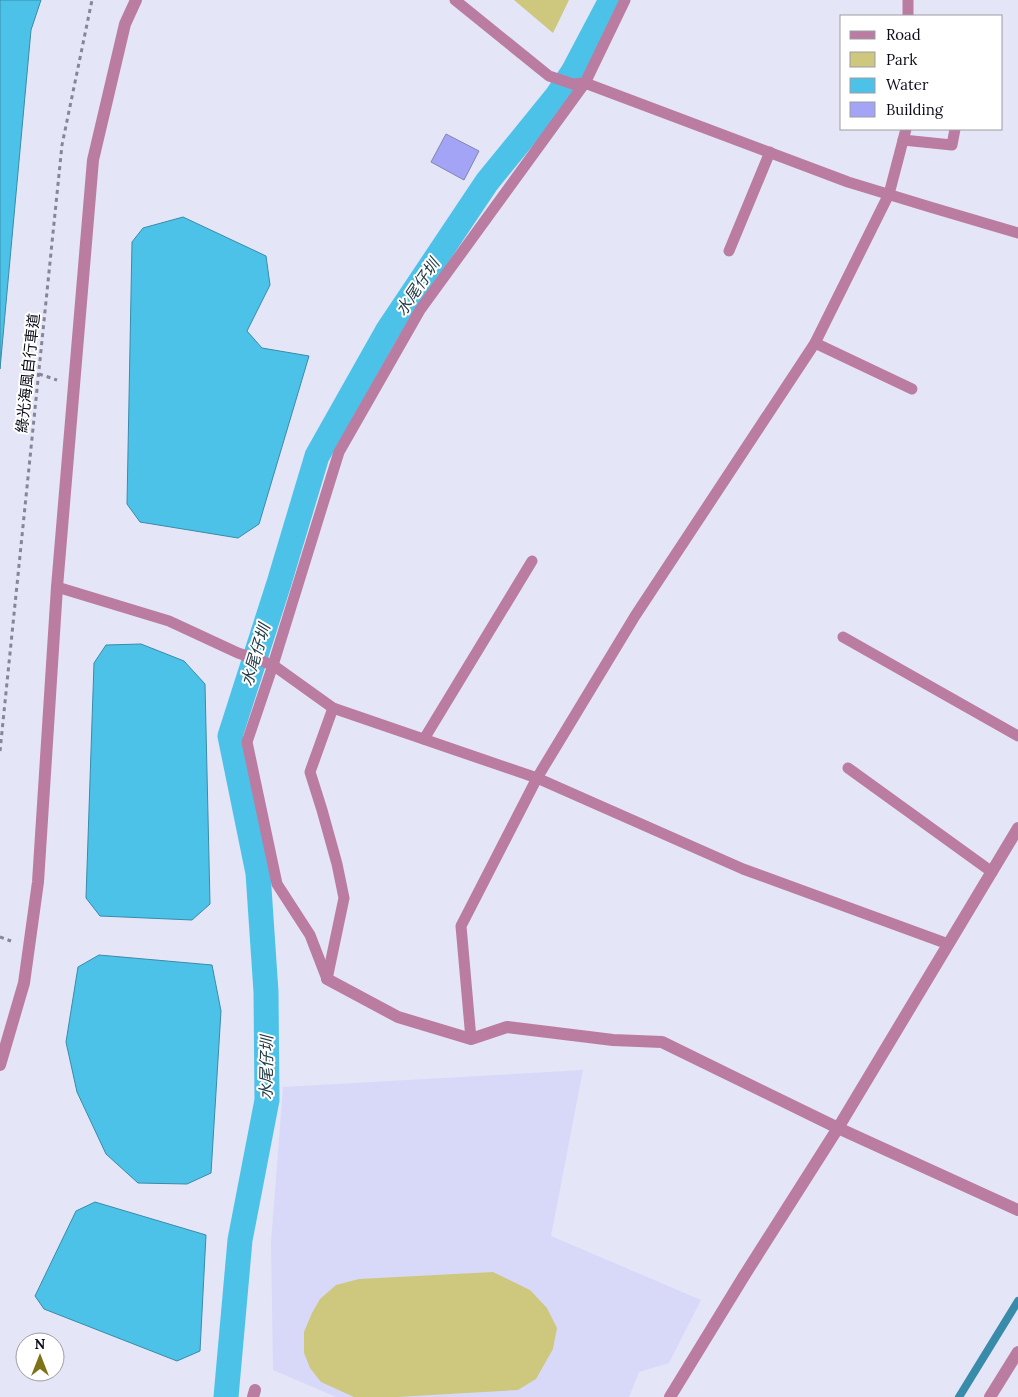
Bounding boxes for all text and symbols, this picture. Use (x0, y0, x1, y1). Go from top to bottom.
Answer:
legend (840, 15, 1003, 130)
text: Road (886, 25, 921, 44)
text: Park (886, 50, 917, 69)
text: Water (886, 75, 929, 94)
text: Building (886, 100, 944, 119)
water label: 水尾仔圳 (391, 253, 444, 319)
street label: 綠光海風自行車道 (12, 312, 43, 434)
water label: 水尾仔圳 (236, 620, 275, 689)
water label: 水尾仔圳 (255, 1034, 277, 1100)
north arrow (15, 1332, 65, 1382)
text: N (35, 1335, 46, 1353)

